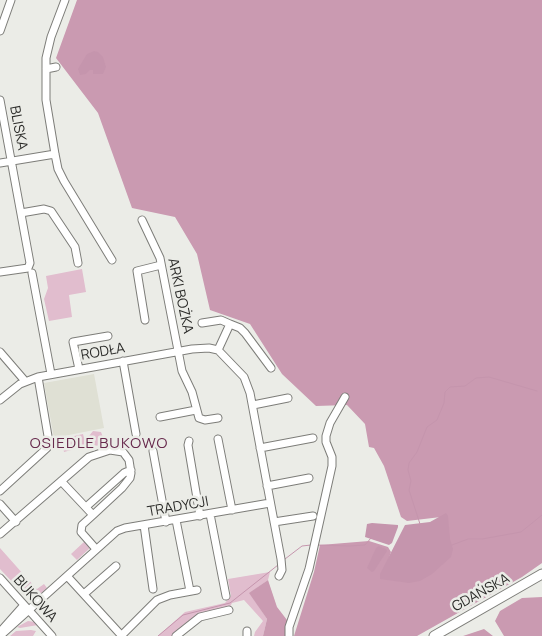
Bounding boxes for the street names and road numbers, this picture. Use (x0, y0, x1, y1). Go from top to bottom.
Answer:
street label: BLISKA (5, 104, 31, 152)
street label: ARKI BOŻKA (164, 257, 196, 335)
street label: RODŁA (80, 340, 126, 364)
street label: TRADYCJI (146, 493, 210, 521)
street label: GDAŃSKA (449, 570, 513, 616)
street label: BUKOWA (10, 572, 60, 626)

